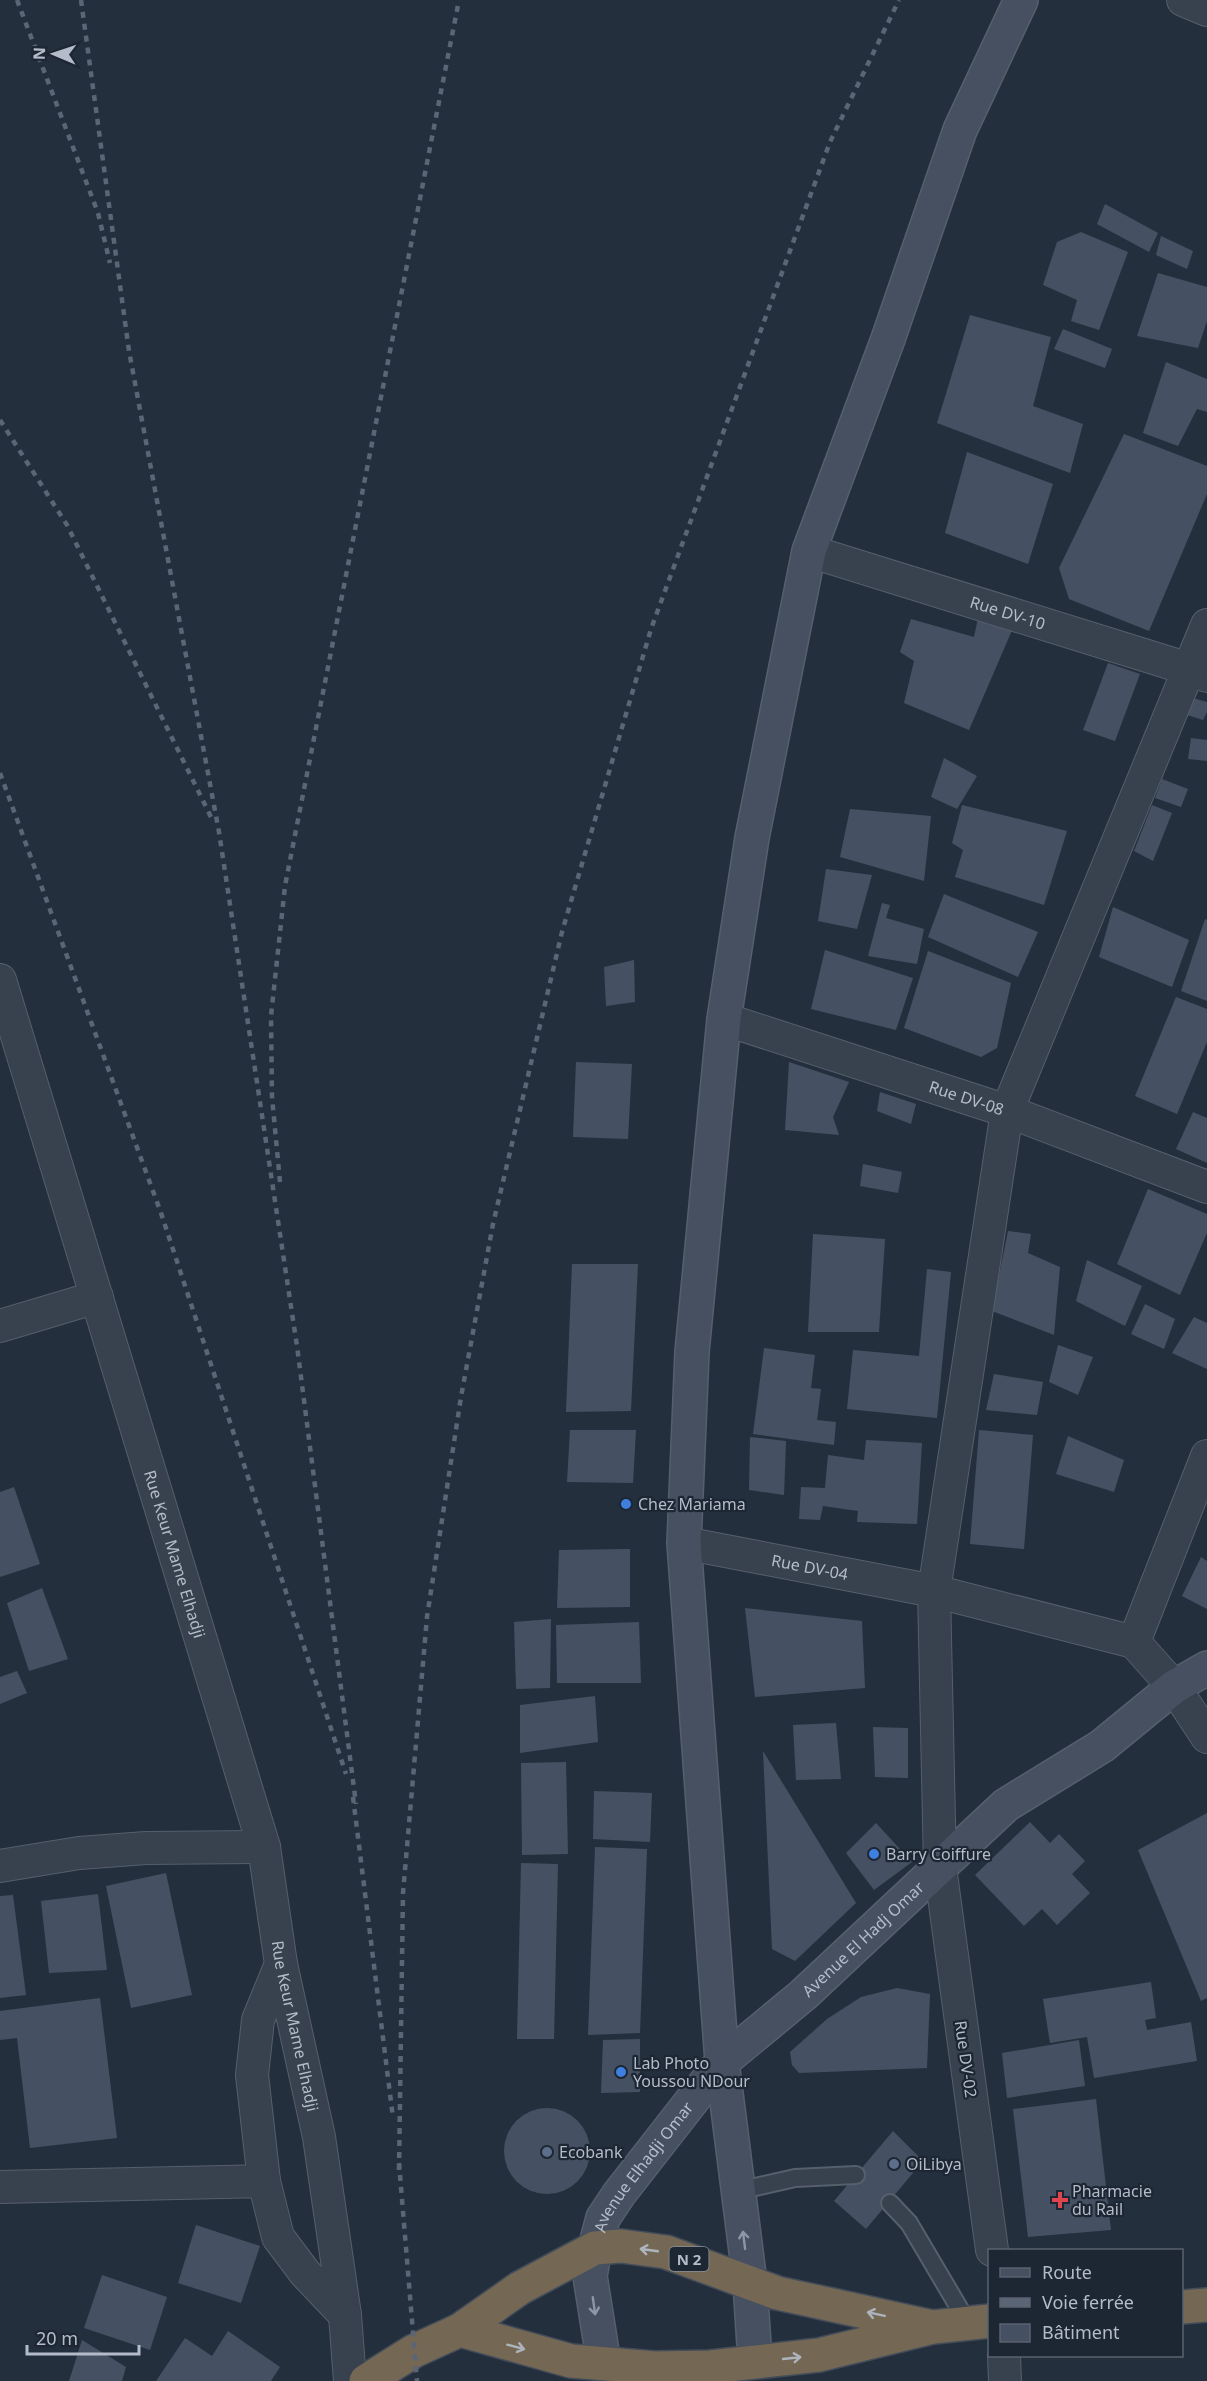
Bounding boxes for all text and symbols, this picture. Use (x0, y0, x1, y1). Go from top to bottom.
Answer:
north arrow (24, 24, 84, 84)
text: N (28, 47, 50, 60)
street label: Rue DV-10 (967, 591, 1048, 635)
street label: Rue DV-08 (926, 1075, 1007, 1120)
street label: Rue Keur Mame Elhadji (139, 1467, 211, 1641)
place label: Chez Mariama (638, 1493, 746, 1515)
marker: Chez Mariama (619, 1497, 633, 1511)
street label: Rue DV-04 (769, 1549, 850, 1585)
place label: Barry Coiffure (886, 1843, 991, 1865)
marker: Barry Coiffure (867, 1847, 881, 1861)
street label: Avenue El Hadj Omar (797, 1876, 929, 2002)
street label: Rue Keur Mame Elhadji (267, 1939, 324, 2114)
street label: Rue DV-02 (950, 2019, 982, 2099)
place label: Lab Photo Youssou NDour (633, 2052, 750, 2092)
marker: Lab Photo Youssou NDour (614, 2065, 628, 2079)
street label: Avenue Elhadji Omar (589, 2097, 698, 2235)
place label: Ecobank (559, 2141, 623, 2163)
marker: Ecobank (540, 2145, 554, 2159)
place label: OiLibya (906, 2153, 962, 2175)
marker: OiLibya (887, 2157, 901, 2171)
place label: Pharmacie du Rail (1072, 2180, 1152, 2220)
marker: Pharmacie du Rail (1053, 2193, 1067, 2207)
one-way arrow (739, 2231, 750, 2251)
one-way arrow (639, 2244, 659, 2255)
road number: N 2 (670, 2247, 708, 2271)
legend (988, 2249, 1183, 2357)
text: Route (1042, 2260, 1092, 2284)
text: Voie ferrée (1042, 2290, 1134, 2314)
one-way arrow (588, 2295, 599, 2315)
one-way arrow (867, 2308, 886, 2319)
scale bar (27, 2318, 140, 2356)
text: Bâtiment (1042, 2320, 1120, 2344)
text: 20 m (36, 2326, 78, 2350)
one-way arrow (506, 2342, 525, 2353)
one-way arrow (781, 2352, 801, 2363)

